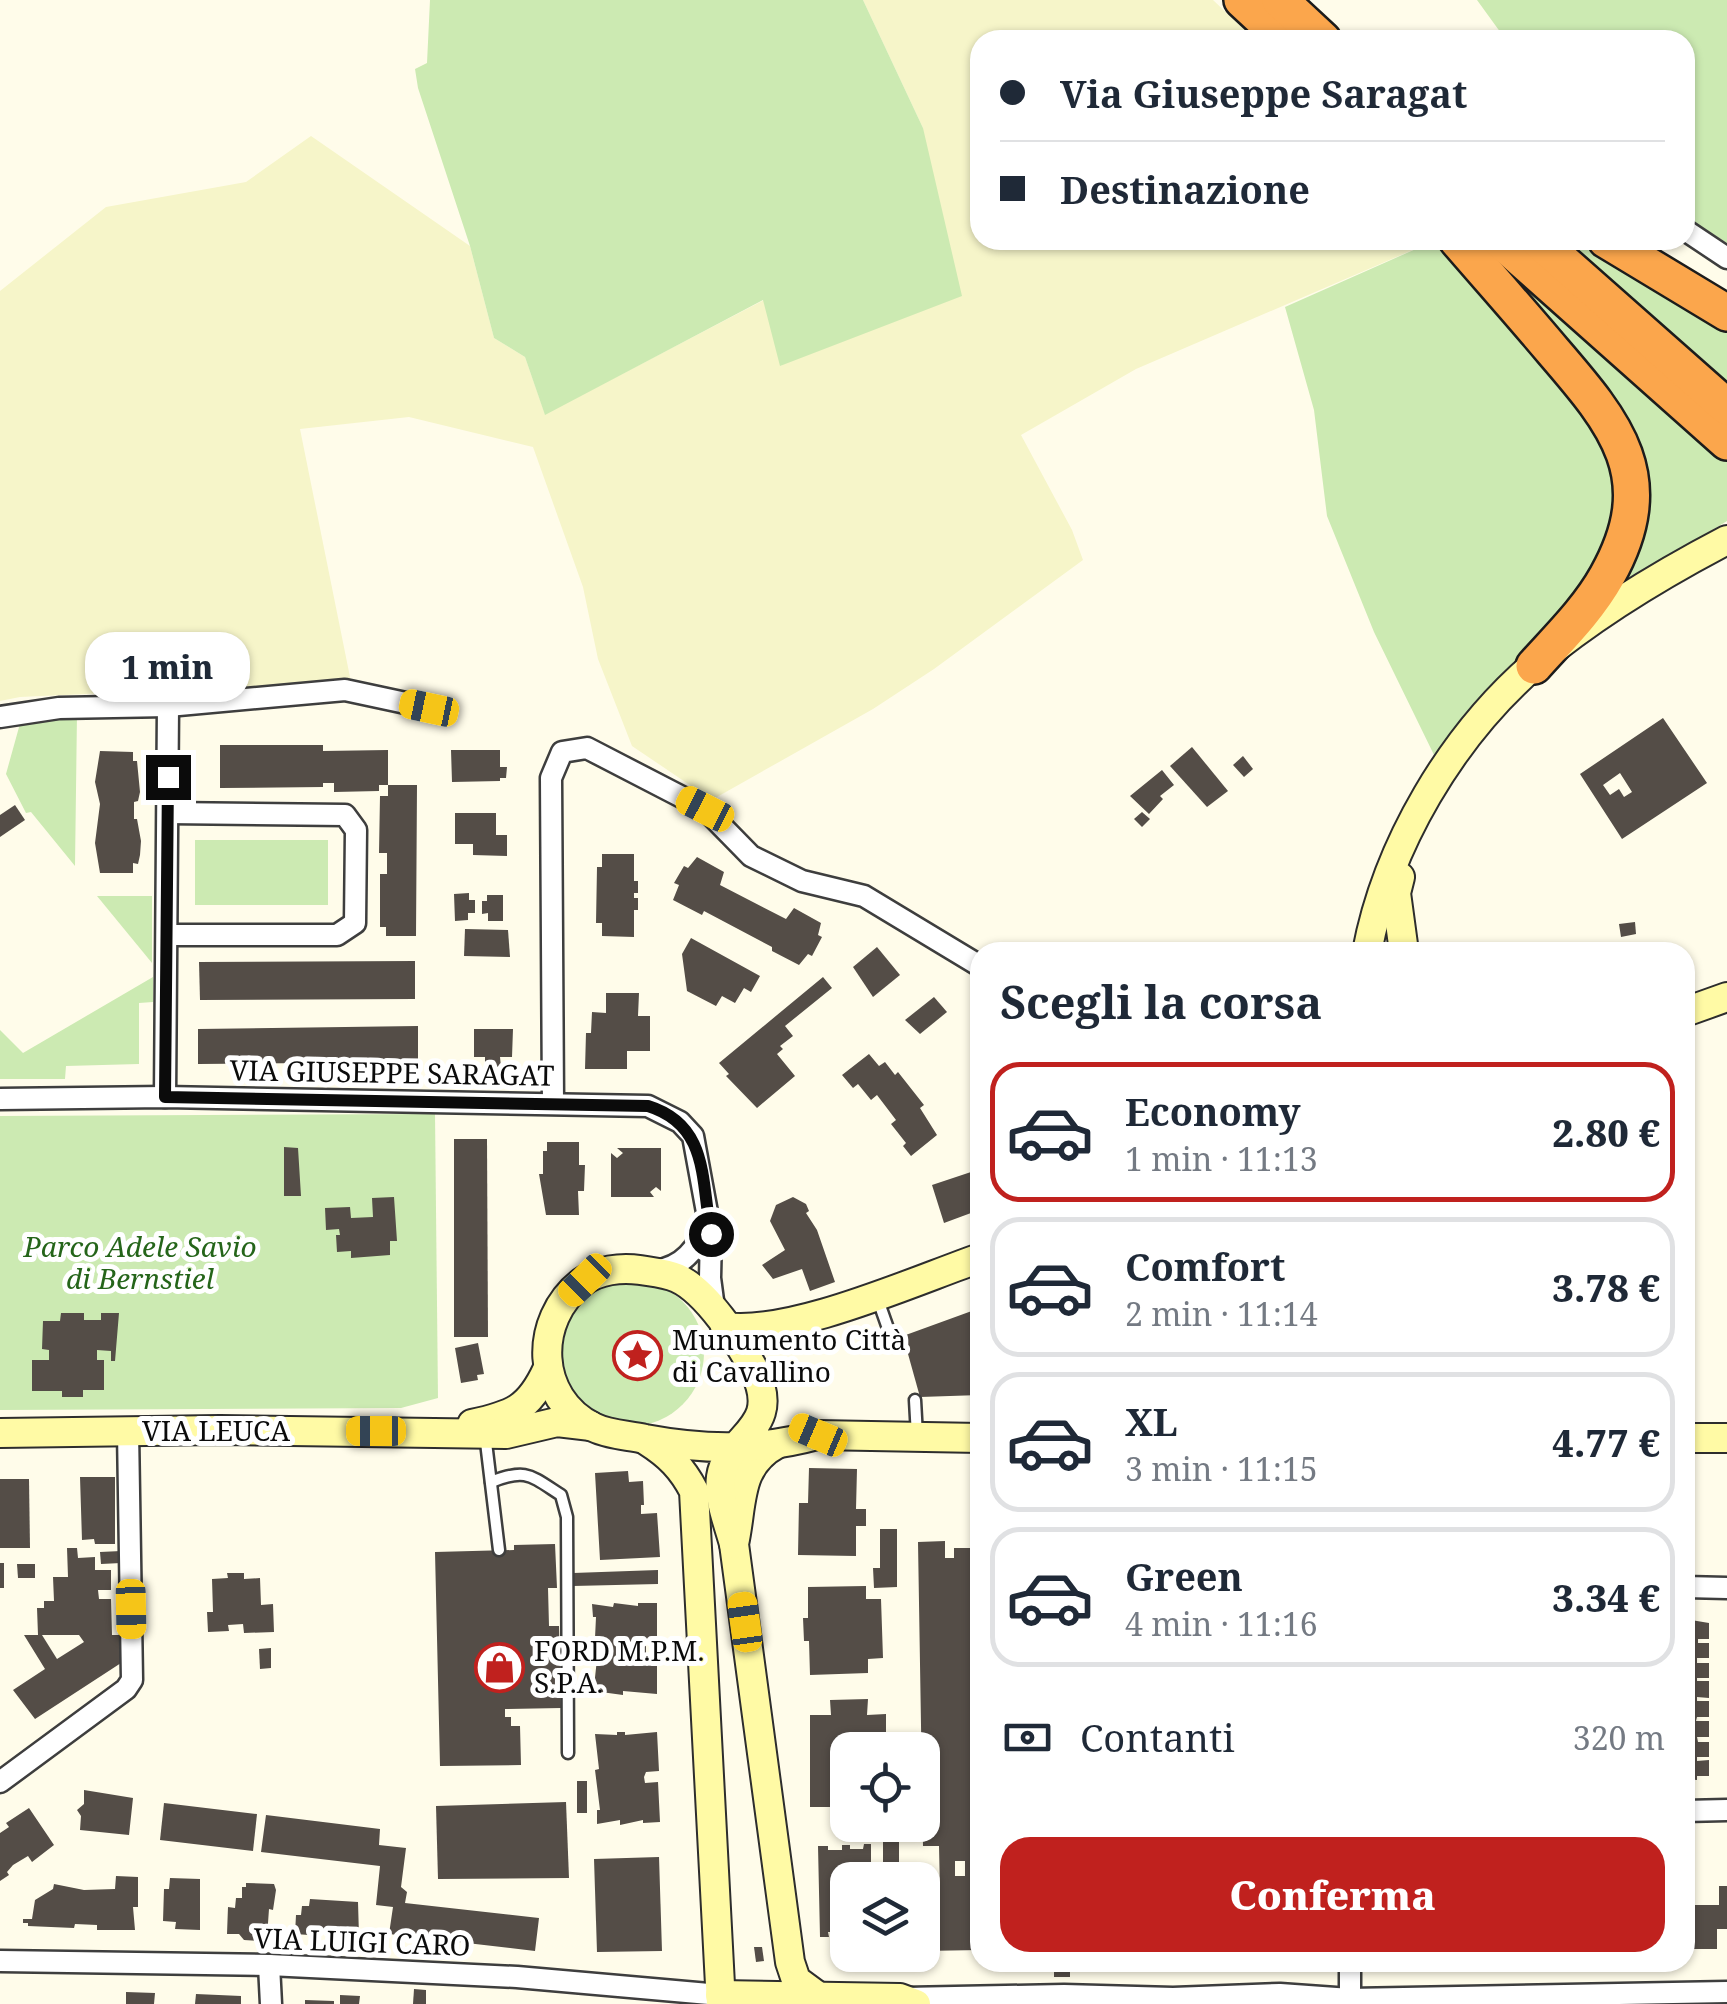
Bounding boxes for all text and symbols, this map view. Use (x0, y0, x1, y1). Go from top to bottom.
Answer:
text: Via Giuseppe Saragat (1060, 67, 1467, 119)
text: Destinazione (1060, 163, 1310, 215)
callout: 1 min (86, 632, 250, 702)
text: 1 min (122, 645, 213, 688)
car (397, 687, 461, 729)
route end (146, 755, 191, 800)
car (671, 782, 739, 836)
text: Scegli la corsa (1000, 971, 1322, 1032)
street label: VIA GIUSEPPE SARAGAT (229, 1050, 555, 1094)
text: Economy (1125, 1085, 1301, 1137)
icon: car (1005, 1087, 1095, 1177)
text: 2.80 € (1552, 1106, 1660, 1158)
text: 1 min · 11:13 (1125, 1137, 1318, 1180)
route start (689, 1212, 734, 1257)
park label: Parco Adele Savio di Bernstiel (23, 1227, 257, 1297)
text: Comfort (1125, 1240, 1285, 1292)
icon: car (1005, 1242, 1095, 1332)
car (553, 1248, 617, 1312)
text: 3.78 € (1552, 1261, 1660, 1313)
text: 2 min · 11:14 (1125, 1292, 1318, 1335)
place label: Munumento Città di Cavallino (672, 1320, 906, 1390)
place icon: Munumento Città di Cavallino (611, 1330, 663, 1382)
text: XL (1125, 1395, 1178, 1447)
icon: car (1005, 1397, 1095, 1487)
car (785, 1409, 851, 1461)
street label: VIA LEUCA (142, 1411, 290, 1449)
car (346, 1416, 406, 1446)
text: 4.77 € (1552, 1416, 1660, 1468)
text: 3 min · 11:15 (1125, 1447, 1318, 1490)
text: Green (1125, 1550, 1243, 1602)
icon: car (1005, 1552, 1095, 1642)
text: 3.34 € (1552, 1571, 1660, 1623)
car (115, 1579, 147, 1639)
car (726, 1590, 764, 1654)
text: 4 min · 11:16 (1125, 1602, 1318, 1645)
place label: FORD M.P.M. S.P.A. (534, 1631, 704, 1701)
shop icon: FORD M.P.M. S.P.A. (473, 1641, 525, 1693)
icon: cash (1000, 1710, 1055, 1765)
text: Contanti (1080, 1711, 1235, 1763)
text: 320 m (1573, 1716, 1665, 1759)
map controls (830, 1732, 940, 1972)
button: locate (830, 1732, 940, 1842)
button: Conferma (1000, 1837, 1665, 1952)
button: layers (830, 1862, 940, 1972)
street label: VIA LUIGI CARO (253, 1918, 471, 1964)

